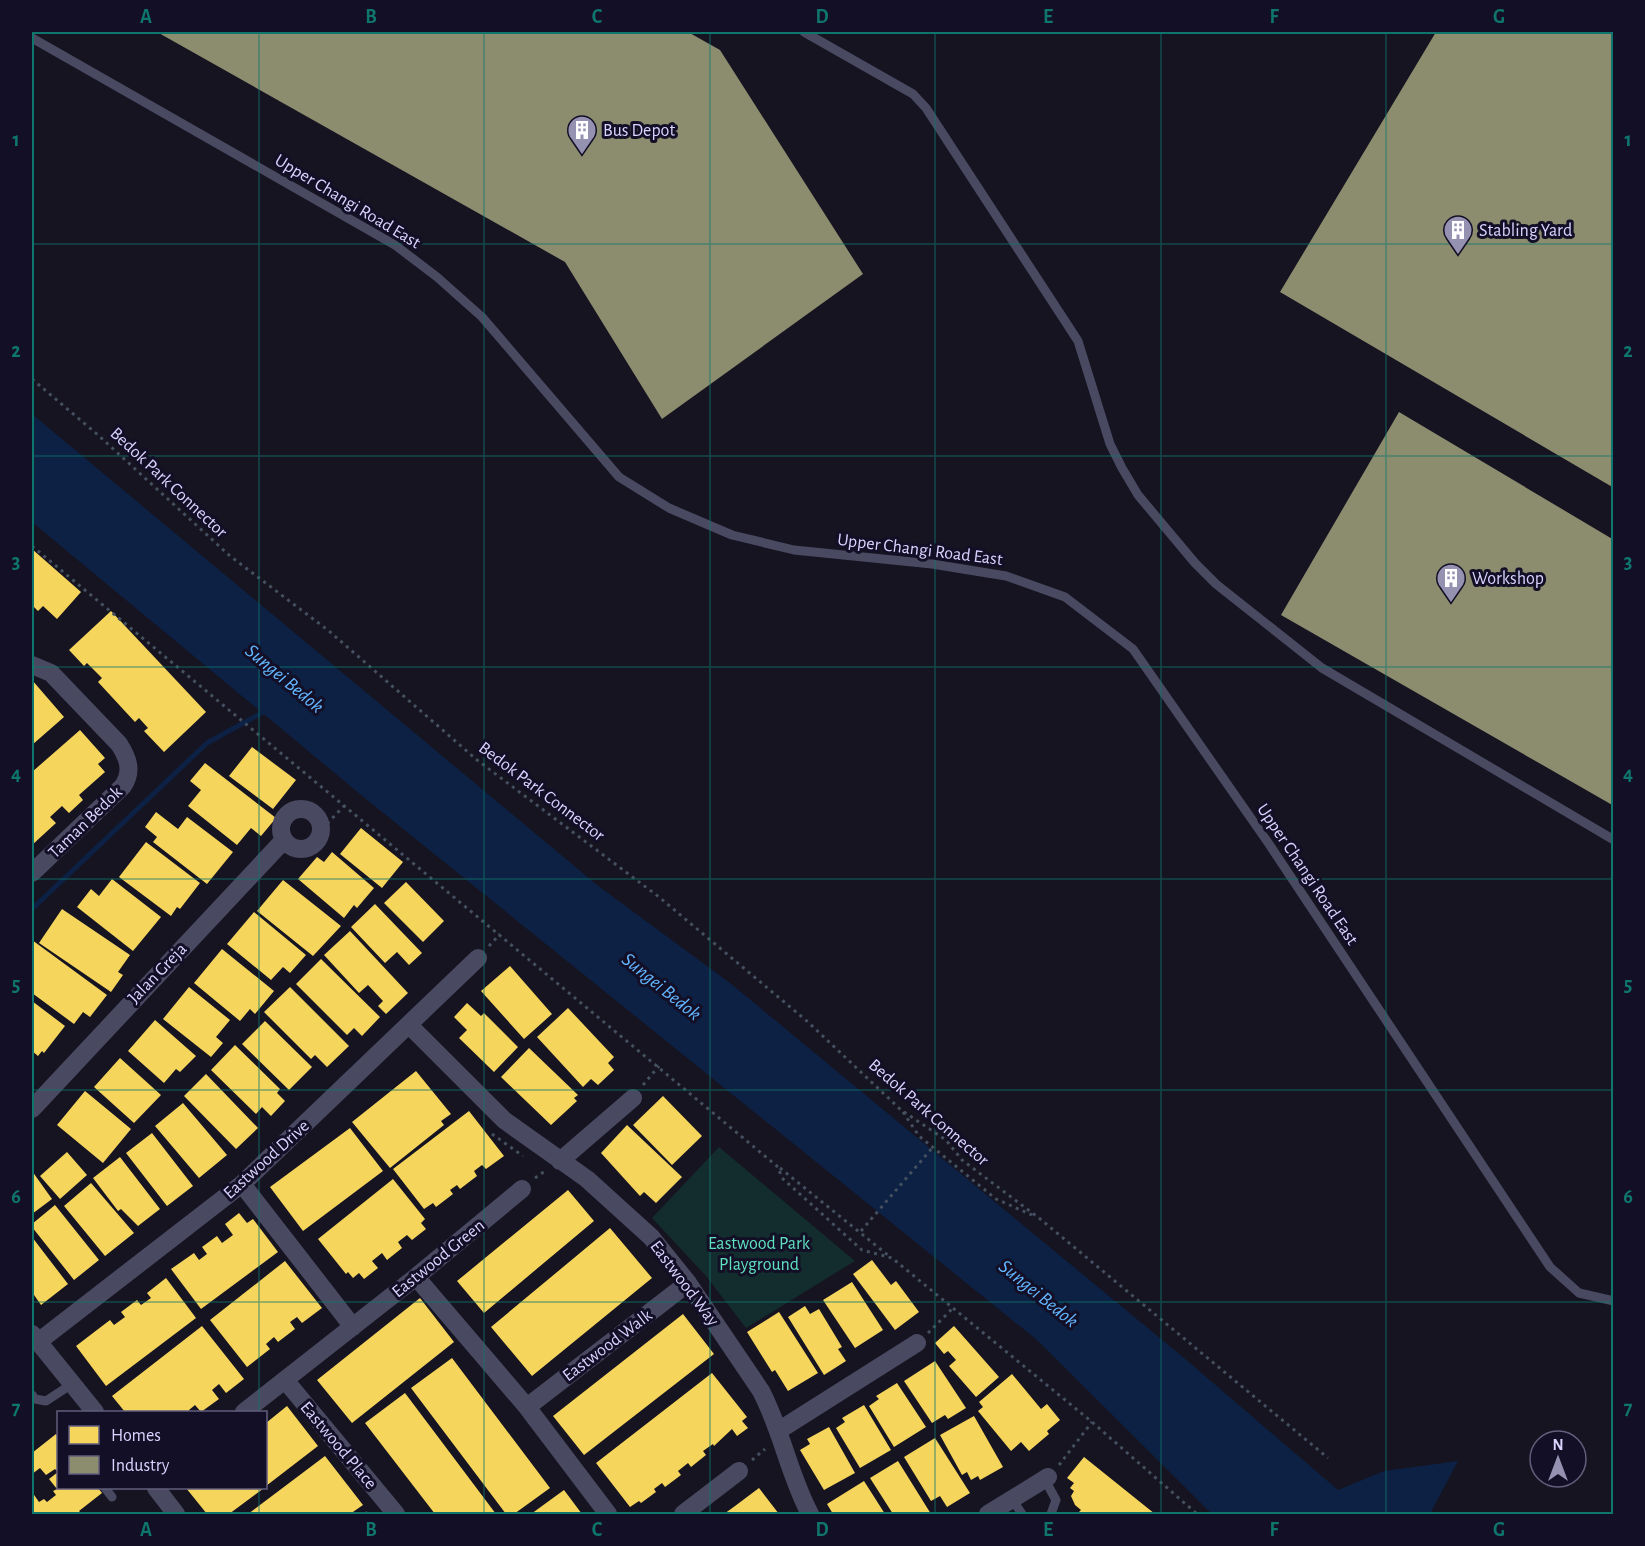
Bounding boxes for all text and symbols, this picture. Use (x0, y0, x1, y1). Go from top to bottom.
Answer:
text: A (140, 7, 152, 27)
text: B (365, 7, 377, 27)
text: C (592, 7, 603, 27)
text: D (815, 7, 829, 27)
text: E (1043, 7, 1053, 27)
text: F (1269, 7, 1279, 27)
text: G (1493, 7, 1505, 27)
building icon: Bus Depot (566, 114, 598, 156)
place label: Bus Depot (603, 122, 675, 140)
text: 1 (12, 130, 20, 150)
text: 1 (1624, 130, 1632, 150)
street label: Upper Changi Road East (272, 151, 424, 253)
building icon: Stabling Yard (1442, 214, 1474, 256)
place label: Stabling Yard (1479, 222, 1572, 240)
text: 2 (11, 341, 21, 361)
text: 2 (1623, 341, 1633, 361)
street label: Bedok Park Connector (106, 424, 230, 541)
street label: Upper Changi Road East (836, 531, 1004, 569)
text: 3 (12, 552, 20, 572)
text: 3 (1624, 552, 1632, 572)
building icon: Workshop (1435, 562, 1467, 604)
place label: Workshop (1472, 570, 1544, 588)
water label: Sungei Bedok (241, 640, 327, 717)
street label: Bedok Park Connector (475, 739, 608, 845)
text: 4 (11, 764, 21, 784)
text: 4 (1623, 764, 1633, 784)
street label: Taman Bedok (45, 783, 127, 862)
street label: Upper Changi Road East (1253, 801, 1361, 949)
street label: Jalan Greja (125, 940, 191, 1007)
water label: Sungei Bedok (618, 949, 705, 1025)
text: 5 (12, 975, 20, 995)
text: 5 (1624, 975, 1632, 995)
street label: Bedok Park Connector (865, 1056, 992, 1170)
street label: Eastwood Drive (220, 1117, 313, 1203)
text: 6 (11, 1187, 21, 1207)
text: 6 (1623, 1187, 1633, 1207)
street label: Eastwood Green (389, 1216, 488, 1301)
park label: Eastwood Park Playground (708, 1235, 811, 1274)
street label: Eastwood Way (646, 1238, 722, 1330)
water label: Sungei Bedok (995, 1256, 1082, 1332)
street label: Eastwood Walk (559, 1306, 656, 1385)
text: 7 (12, 1398, 21, 1418)
street label: Eastwood Place (297, 1398, 380, 1493)
text: 7 (1624, 1398, 1633, 1418)
legend (57, 1411, 267, 1489)
text: Homes (111, 1427, 161, 1445)
north arrow (1528, 1429, 1588, 1489)
text: N (1552, 1437, 1564, 1453)
text: Industry (111, 1457, 170, 1475)
text: A (140, 1520, 152, 1540)
text: B (365, 1520, 377, 1540)
text: C (592, 1520, 603, 1540)
text: D (815, 1520, 829, 1540)
text: E (1043, 1520, 1053, 1540)
text: F (1269, 1520, 1279, 1540)
text: G (1493, 1520, 1505, 1540)

